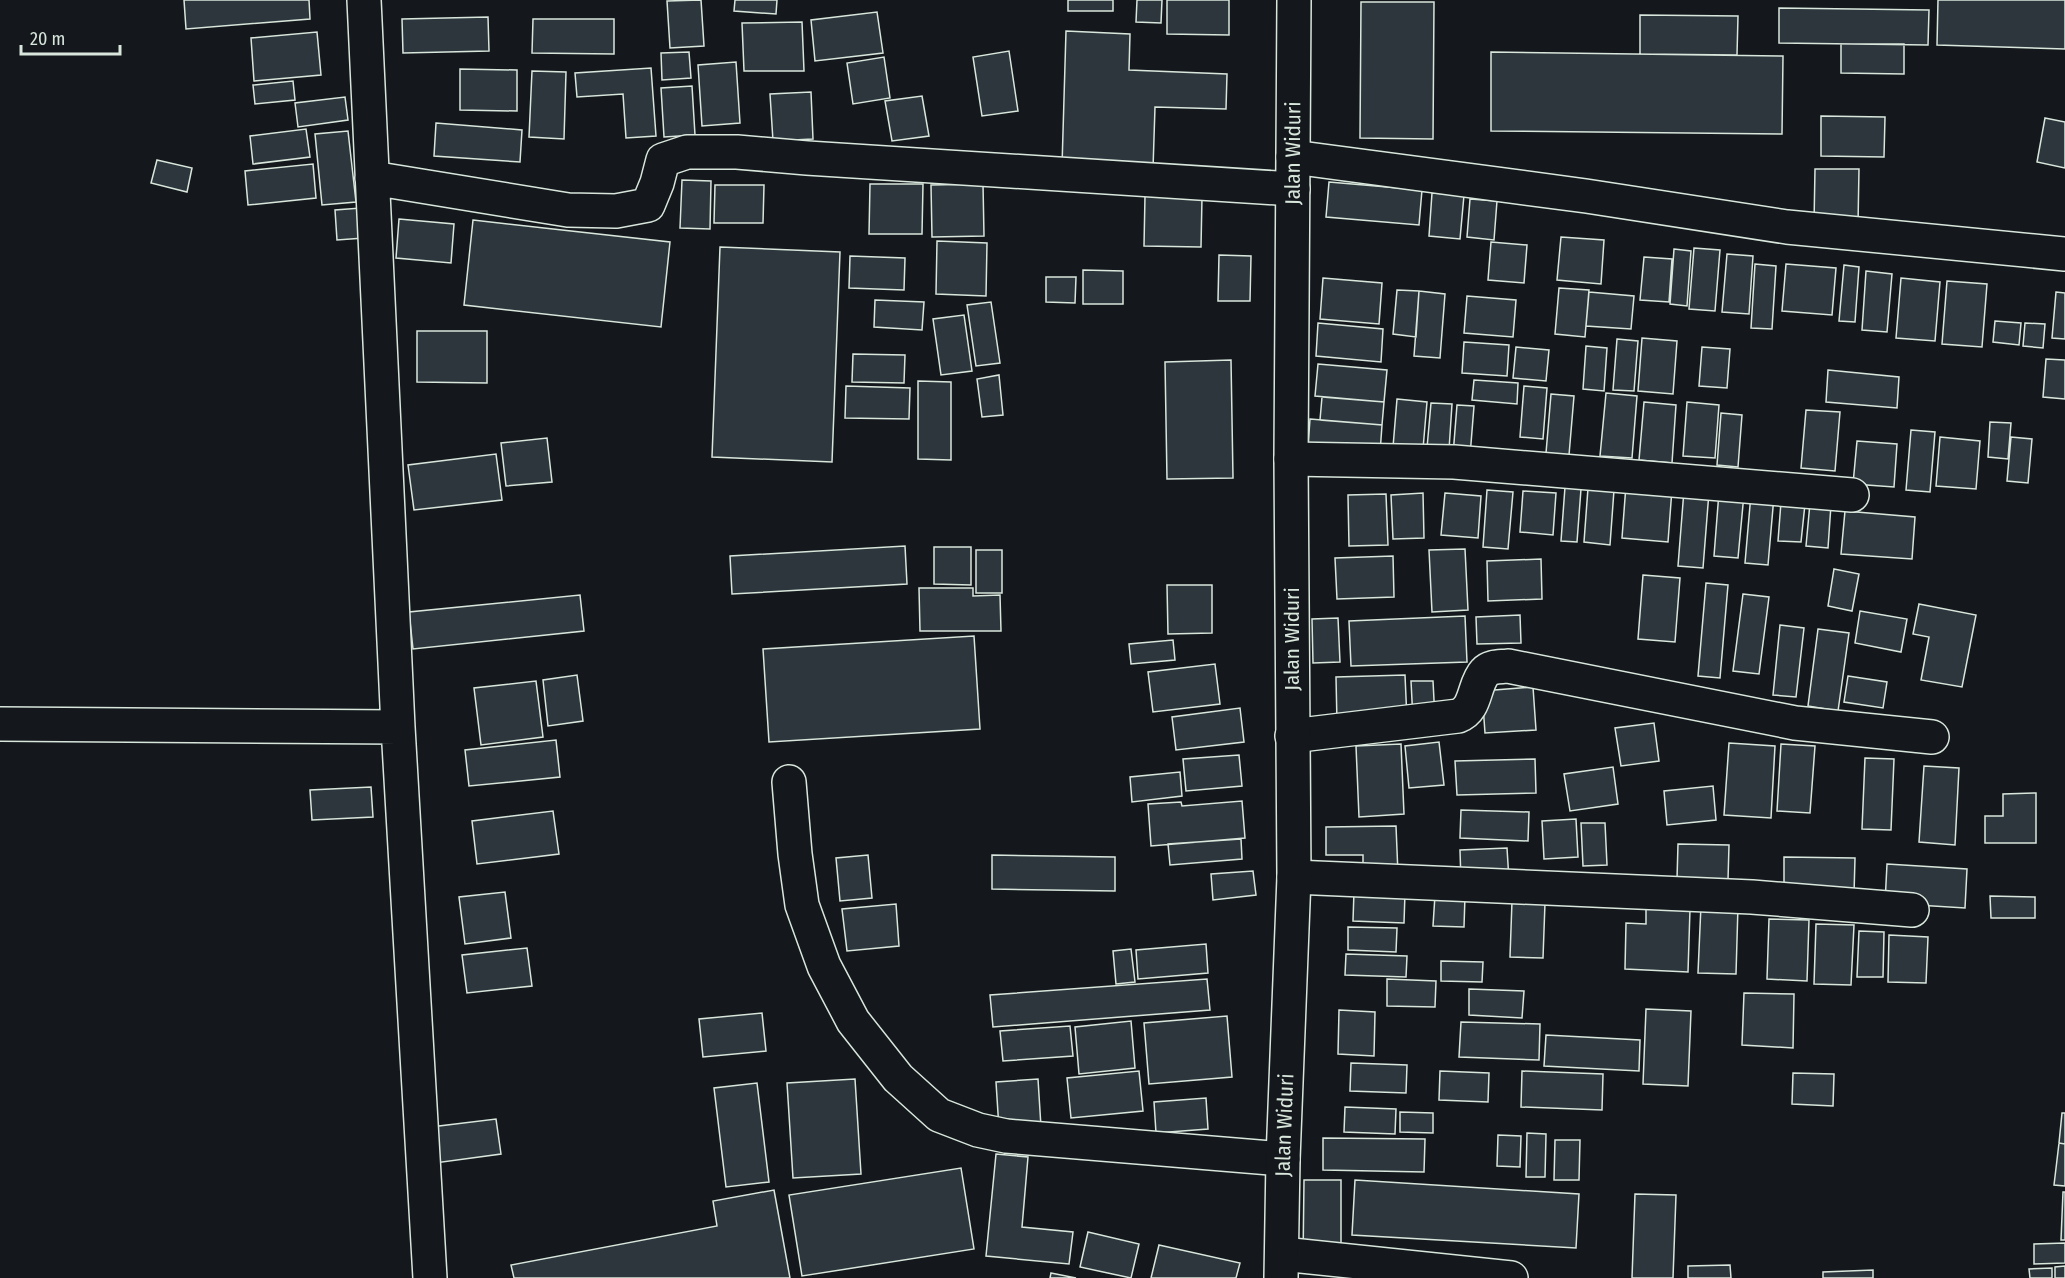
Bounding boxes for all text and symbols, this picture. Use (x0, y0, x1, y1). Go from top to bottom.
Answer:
scale bar (21, 18, 120, 56)
text: 20 m (30, 28, 65, 50)
street label: Jalan Widuri (1280, 101, 1306, 205)
street label: Jalan Widuri (1279, 587, 1305, 691)
street label: Jalan Widuri (1270, 1073, 1299, 1177)

